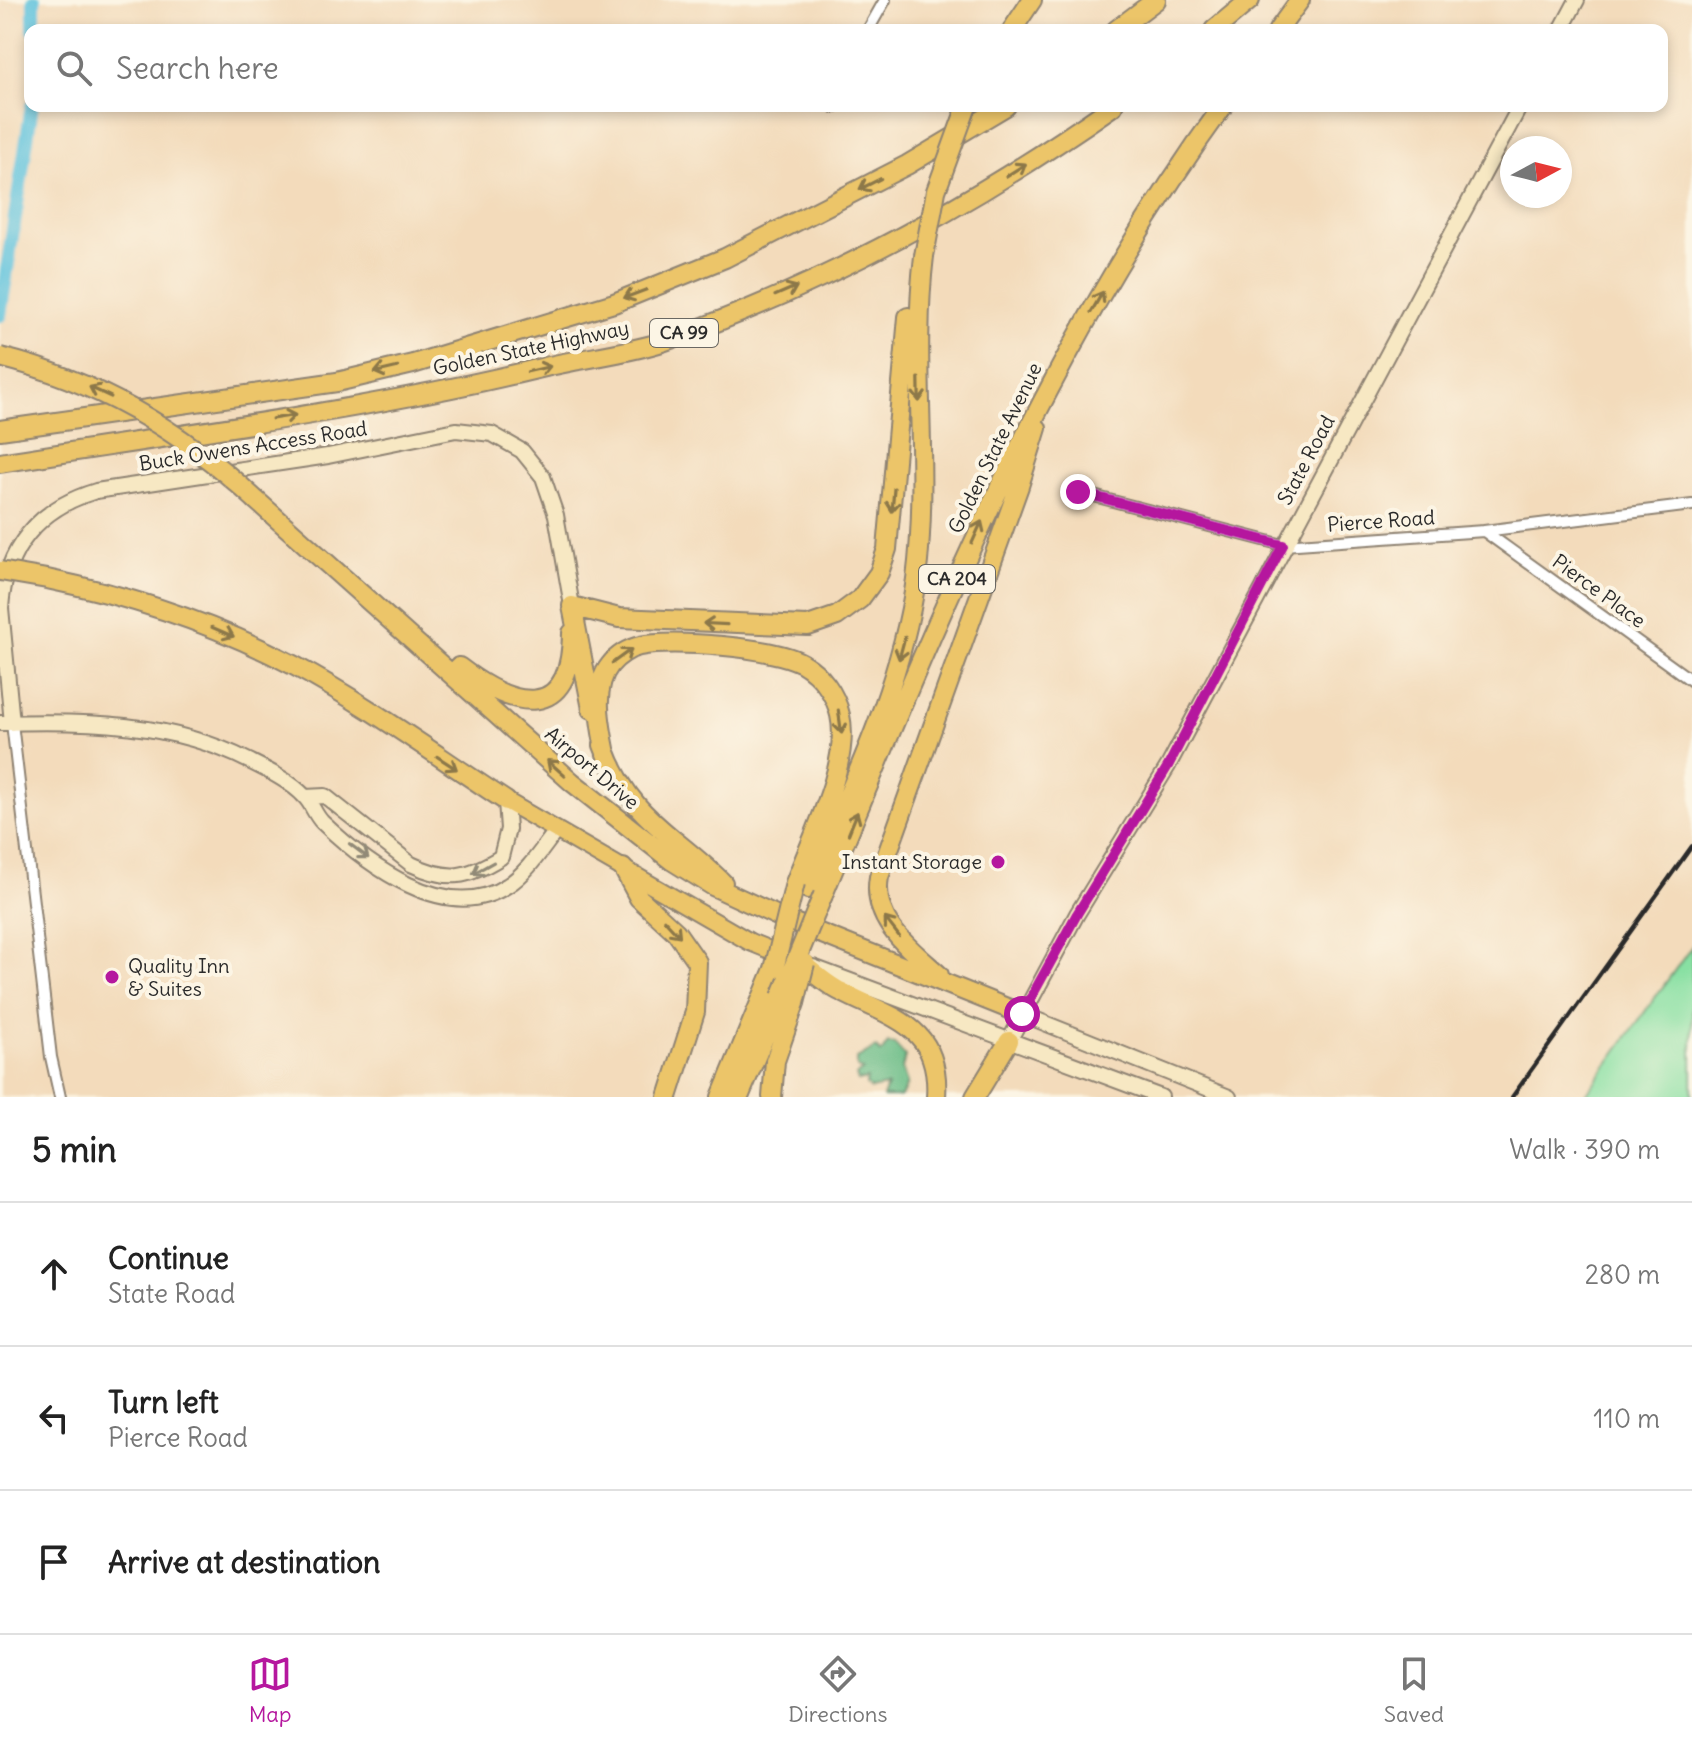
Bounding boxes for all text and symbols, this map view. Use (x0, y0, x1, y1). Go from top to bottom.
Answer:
search box (24, 24, 1668, 112)
icon: search (52, 46, 96, 90)
text: Search here (116, 49, 279, 87)
north arrow (1500, 136, 1572, 208)
one-way arrow (1004, 161, 1027, 177)
one-way arrow (858, 177, 882, 193)
one-way arrow (774, 283, 798, 298)
one-way arrow (623, 288, 648, 302)
one-way arrow (1090, 290, 1105, 314)
street label: Golden State Highway (431, 315, 631, 381)
road number: CA 99 (650, 319, 718, 347)
street label: Golden State Avenue (942, 358, 1047, 537)
one-way arrow (526, 360, 552, 375)
one-way arrow (374, 363, 399, 378)
one-way arrow (911, 376, 927, 403)
one-way arrow (89, 384, 113, 399)
one-way arrow (271, 409, 296, 424)
street label: State Road (1272, 410, 1340, 509)
street label: Buck Owens Access Road (137, 415, 369, 476)
route end (1060, 474, 1096, 510)
one-way arrow (885, 486, 900, 513)
street label: Pierce Road (1326, 504, 1436, 537)
one-way arrow (971, 520, 986, 545)
street label: Pierce Place (1548, 548, 1651, 633)
road number: CA 204 (919, 565, 995, 593)
one-way arrow (702, 616, 729, 631)
one-way arrow (210, 625, 235, 640)
one-way arrow (893, 635, 908, 660)
one-way arrow (610, 648, 632, 665)
one-way arrow (833, 709, 848, 735)
street label: Airport Drive (540, 721, 644, 814)
one-way arrow (435, 755, 458, 771)
one-way arrow (546, 759, 566, 778)
one-way arrow (846, 811, 861, 836)
one-way arrow (348, 843, 369, 860)
place label: Instant Storage (842, 849, 982, 874)
marker: Instant Storage (989, 853, 1007, 871)
one-way arrow (471, 860, 495, 876)
one-way arrow (883, 917, 900, 938)
one-way arrow (662, 918, 681, 938)
place label: Quality Inn & Suites (128, 953, 230, 1001)
marker: Quality Inn & Suites (103, 968, 121, 986)
route start (1004, 996, 1040, 1032)
text: 5 min (32, 1128, 117, 1171)
text: Walk · 390 m (1509, 1133, 1660, 1166)
text: Continue (108, 1239, 229, 1277)
icon: ahead (32, 1252, 76, 1296)
text: 280 m (1585, 1258, 1660, 1291)
text: State Road (108, 1277, 235, 1310)
text: Turn left (108, 1383, 219, 1421)
icon: left (32, 1396, 76, 1440)
text: 110 m (1593, 1402, 1660, 1435)
text: Pierce Road (108, 1421, 248, 1454)
icon: arrive (32, 1540, 76, 1584)
text: Arrive at destination (108, 1543, 380, 1581)
tab: Map (248, 1652, 292, 1728)
tab: Directions (788, 1652, 888, 1728)
tab: Saved (1384, 1652, 1444, 1728)

